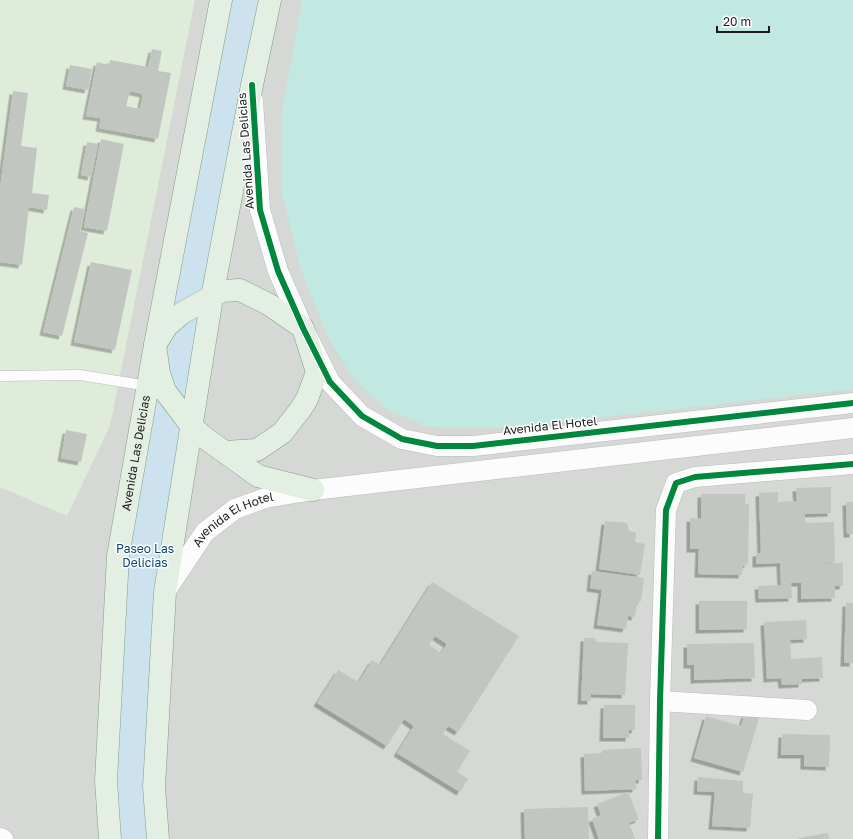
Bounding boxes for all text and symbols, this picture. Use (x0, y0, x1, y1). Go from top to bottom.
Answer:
scale bar (717, 8, 769, 34)
text: 20 m (723, 14, 751, 29)
street label: Avenida Las Delicias (234, 92, 257, 210)
street label: Avenida Las Delicias (118, 394, 153, 512)
street label: Avenida El Hotel (502, 413, 598, 438)
street label: Avenida El Hotel (189, 489, 275, 550)
park label: Paseo Las Delicias (116, 541, 174, 570)

